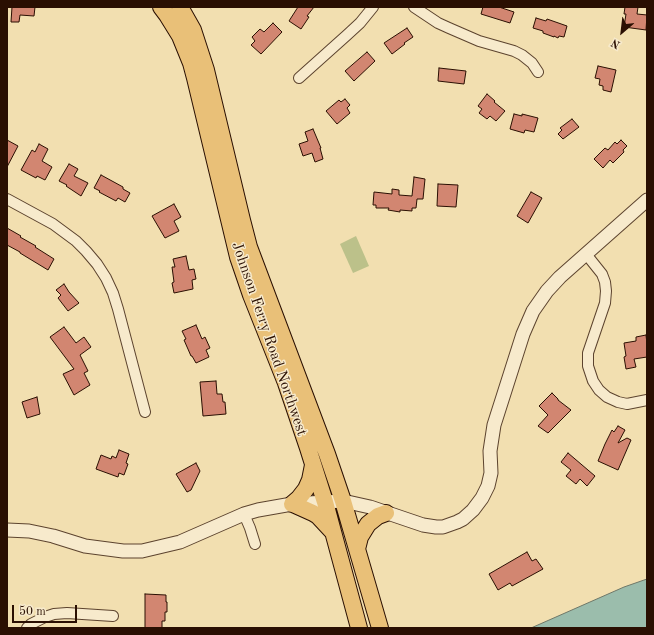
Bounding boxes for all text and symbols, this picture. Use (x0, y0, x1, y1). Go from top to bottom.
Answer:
north arrow (602, 12, 642, 52)
text: N (610, 36, 622, 50)
street label: Johnson Ferry Road Northwest (227, 240, 311, 438)
scale bar (14, 597, 79, 623)
text: 50 m (19, 606, 46, 618)

